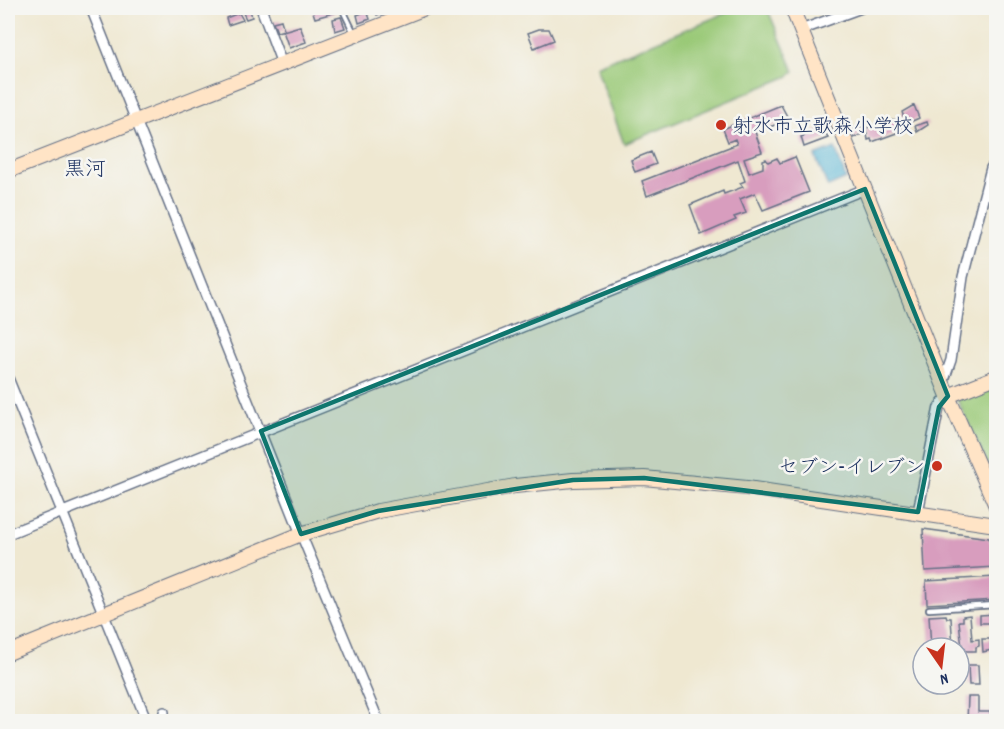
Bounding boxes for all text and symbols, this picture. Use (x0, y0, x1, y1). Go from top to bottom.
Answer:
place label: 射水市立歌森小学校 (733, 114, 913, 142)
marker: 射水市立歌森小学校 (714, 118, 728, 132)
district label: 黒河 (64, 156, 106, 186)
place label: セブン-イレブン (778, 455, 925, 483)
marker: セブン-イレブン (930, 459, 944, 473)
north arrow (911, 636, 971, 696)
text: N (937, 666, 951, 690)

